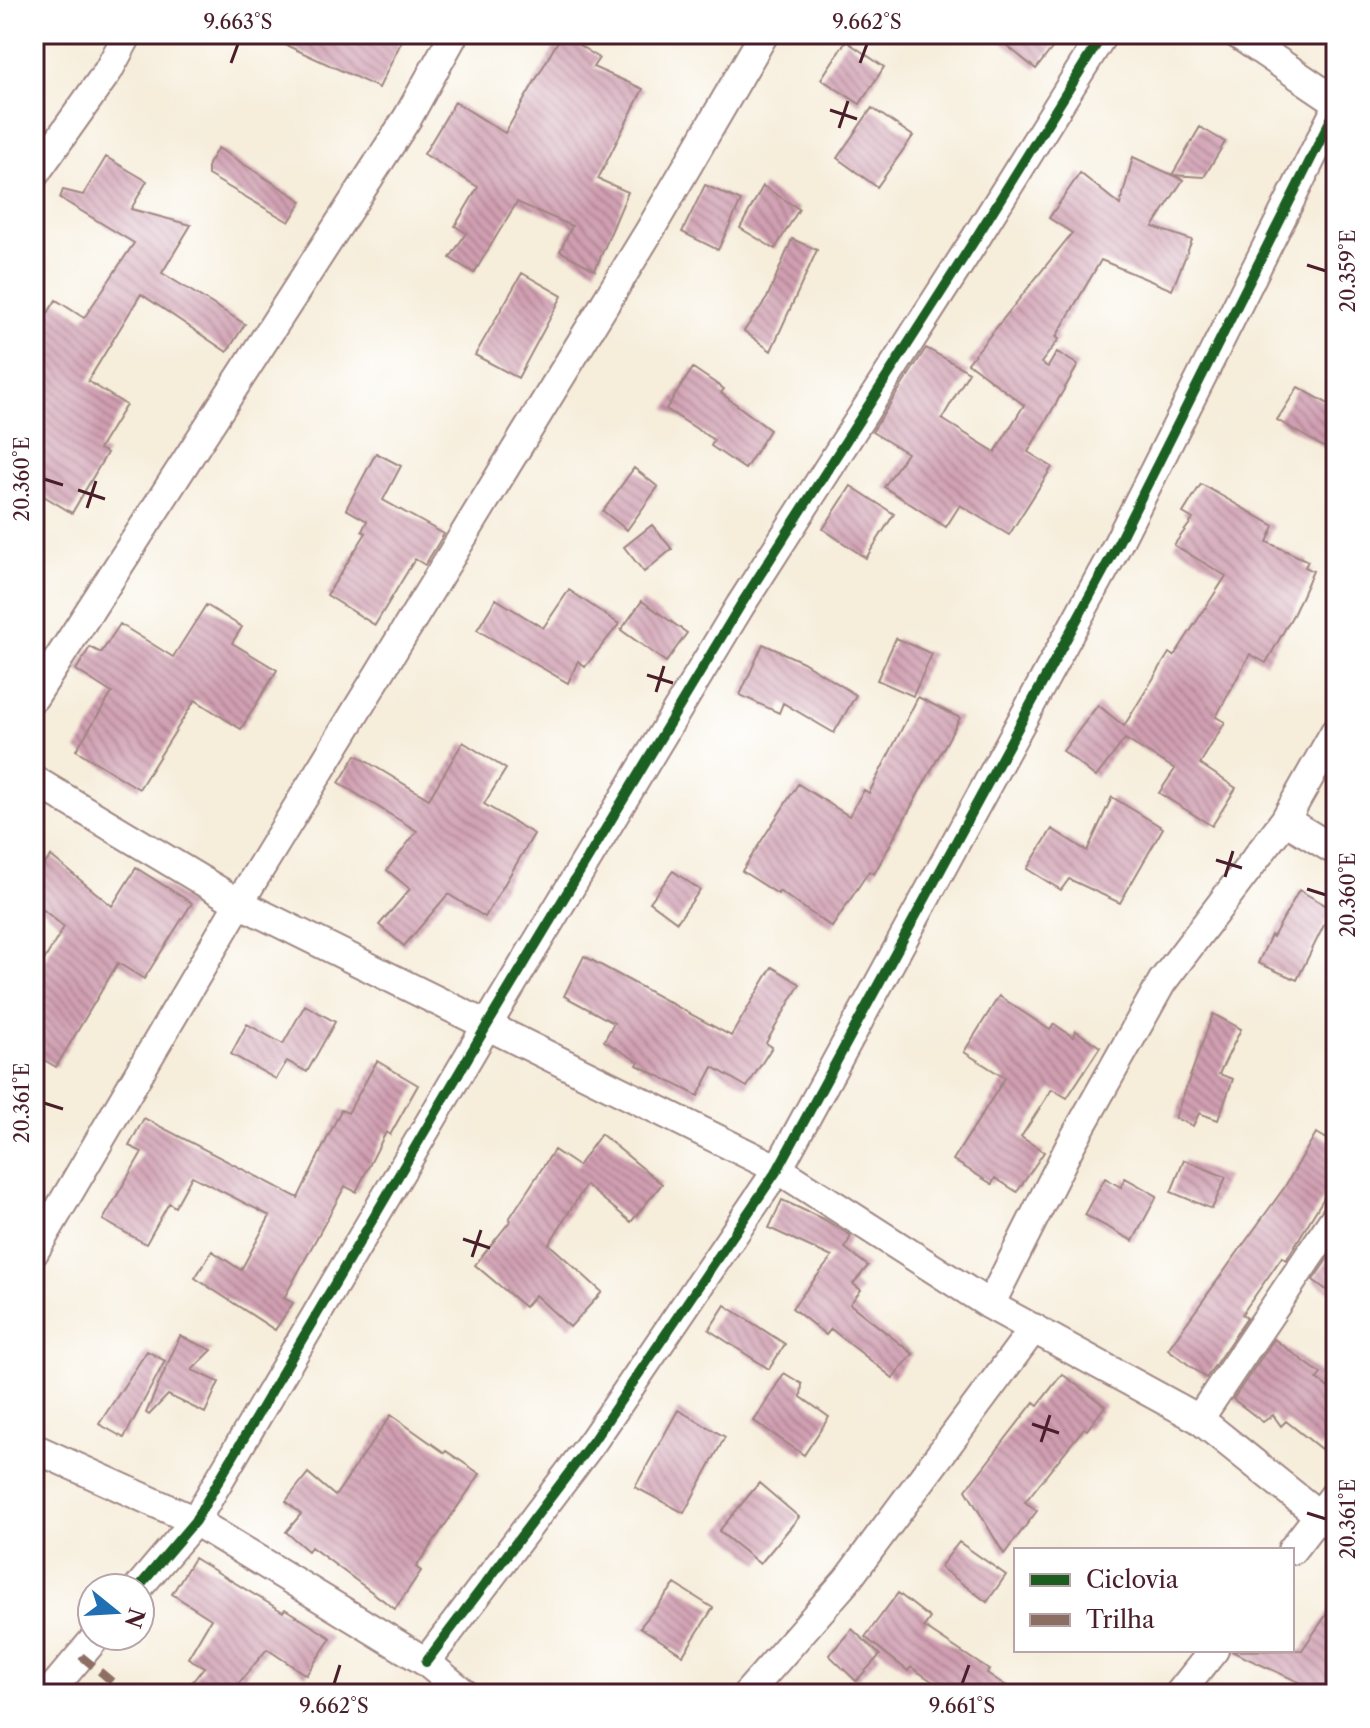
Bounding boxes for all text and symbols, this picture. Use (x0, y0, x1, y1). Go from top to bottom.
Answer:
text: 9.663°S (203, 10, 273, 34)
text: 9.662°S (832, 10, 902, 34)
text: 20.359°E (1336, 229, 1360, 313)
text: 20.360°E (10, 437, 34, 521)
text: 20.360°E (1336, 853, 1360, 937)
text: 20.361°E (10, 1063, 34, 1143)
text: 20.361°E (1336, 1479, 1360, 1559)
legend (1014, 1548, 1294, 1652)
text: Ciclovia (1086, 1565, 1179, 1594)
north arrow (76, 1572, 156, 1652)
text: N (119, 1605, 150, 1631)
text: Trilha (1086, 1605, 1155, 1634)
text: 9.662°S (299, 1694, 369, 1718)
text: 9.661°S (929, 1694, 995, 1718)

